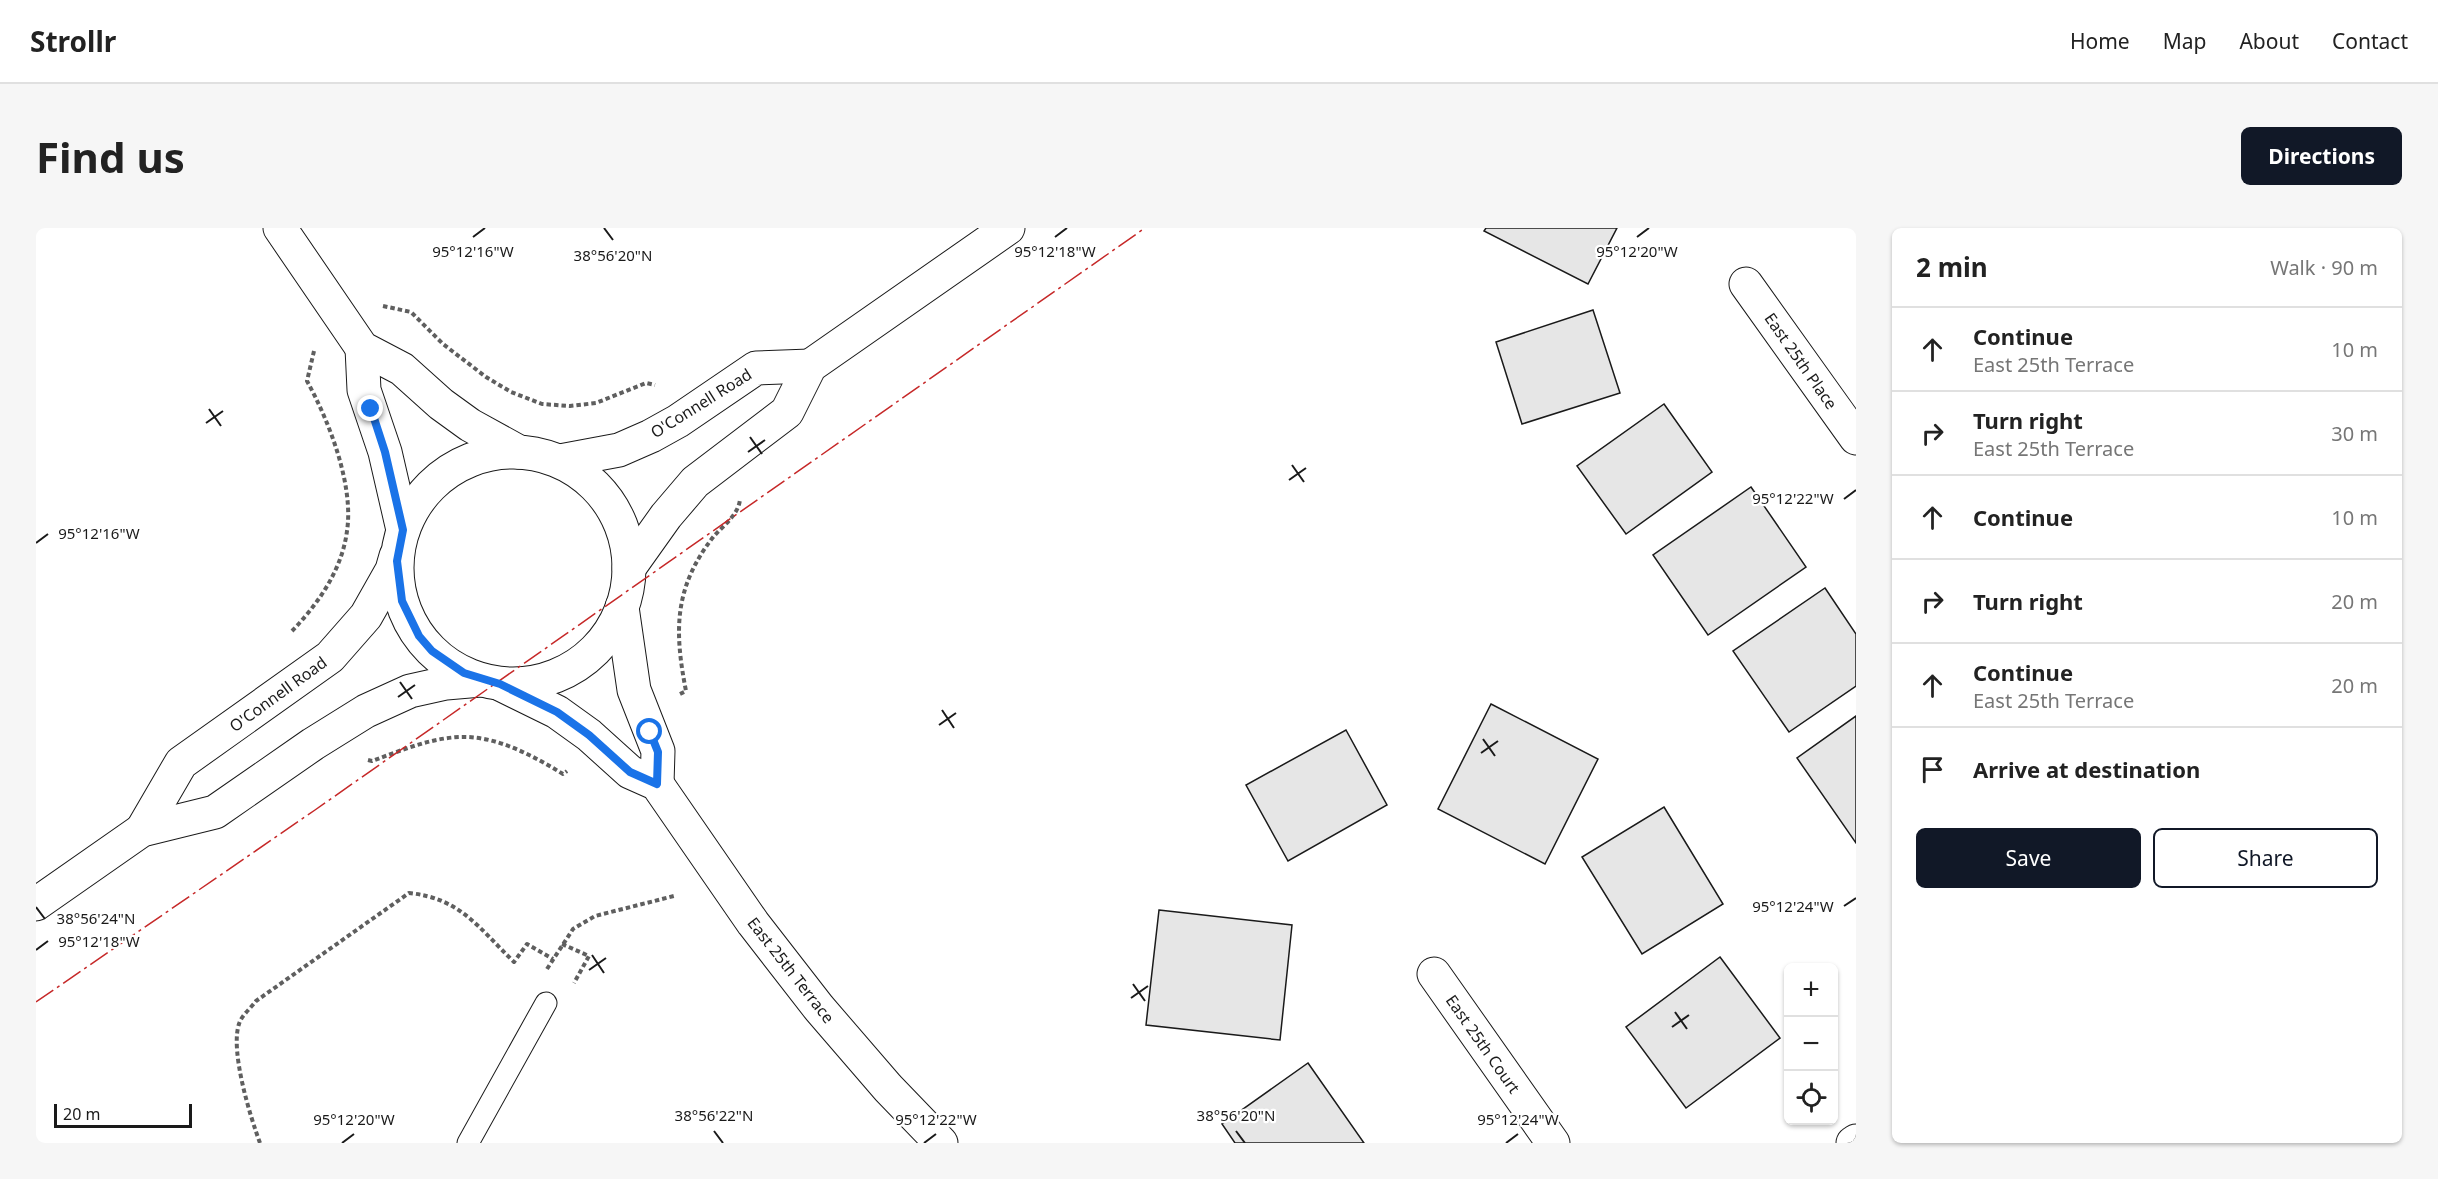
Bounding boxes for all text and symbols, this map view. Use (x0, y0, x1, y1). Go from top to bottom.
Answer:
text: Strollr (30, 22, 116, 60)
text: Home (2070, 27, 2130, 55)
text: Map (2163, 27, 2206, 55)
text: About (2239, 27, 2299, 55)
text: Contact (2332, 27, 2408, 55)
button: Directions (2241, 127, 2402, 185)
text: Find us (36, 128, 185, 185)
text: 95°12'16"W (432, 241, 514, 261)
text: 95°12'18"W (1014, 241, 1096, 261)
text: 95°12'20"W (1596, 241, 1678, 261)
text: 38°56'20"N (574, 245, 652, 265)
text: 2 min (1916, 249, 1988, 285)
text: Walk · 90 m (2270, 254, 2378, 281)
street label: East 25th Place (1760, 308, 1842, 414)
text: Continue (1973, 321, 2073, 351)
icon: ahead (1916, 333, 1949, 366)
text: 10 m (2331, 336, 2378, 363)
text: East 25th Terrace (1973, 351, 2134, 378)
street label: O'Connell Road (646, 363, 756, 443)
route end (357, 395, 383, 421)
text: Turn right (1973, 405, 2083, 435)
icon: right (1916, 417, 1949, 450)
text: 30 m (2331, 420, 2378, 447)
text: East 25th Terrace (1973, 435, 2134, 462)
text: 95°12'22"W (1752, 488, 1834, 508)
icon: ahead (1916, 501, 1949, 534)
text: Continue (1973, 502, 2073, 532)
text: 10 m (2331, 504, 2378, 531)
text: 95°12'16"W (58, 523, 140, 543)
icon: right (1916, 585, 1949, 618)
text: Turn right (1973, 586, 2083, 616)
text: 20 m (2331, 588, 2378, 615)
street label: O'Connell Road (225, 651, 331, 737)
text: Continue (1973, 657, 2073, 687)
icon: ahead (1916, 669, 1949, 702)
text: 20 m (2331, 672, 2378, 699)
text: East 25th Terrace (1973, 687, 2134, 714)
route start (636, 718, 662, 744)
icon: arrive (1916, 753, 1949, 786)
text: Arrive at destination (1973, 754, 2200, 784)
button: Save (1916, 828, 2141, 888)
button: Share (2153, 828, 2378, 888)
text: 95°12'24"W (1752, 896, 1834, 916)
text: 38°56'24"N (57, 908, 135, 928)
street label: East 25th Terrace (743, 912, 839, 1028)
text: 95°12'18"W (58, 931, 140, 951)
map controls (1784, 963, 1838, 1125)
button: + (1784, 963, 1838, 1017)
street label: East 25th Court (1441, 990, 1525, 1098)
button: − (1784, 1017, 1838, 1071)
button: locate (1784, 1071, 1838, 1125)
scale bar (54, 1101, 192, 1128)
text: 20 m (63, 1103, 100, 1125)
text: 38°56'22"N (675, 1105, 753, 1125)
text: 38°56'20"N (1197, 1105, 1275, 1125)
text: 95°12'20"W (313, 1109, 395, 1129)
text: 95°12'22"W (895, 1109, 977, 1129)
text: 95°12'24"W (1477, 1109, 1559, 1129)

